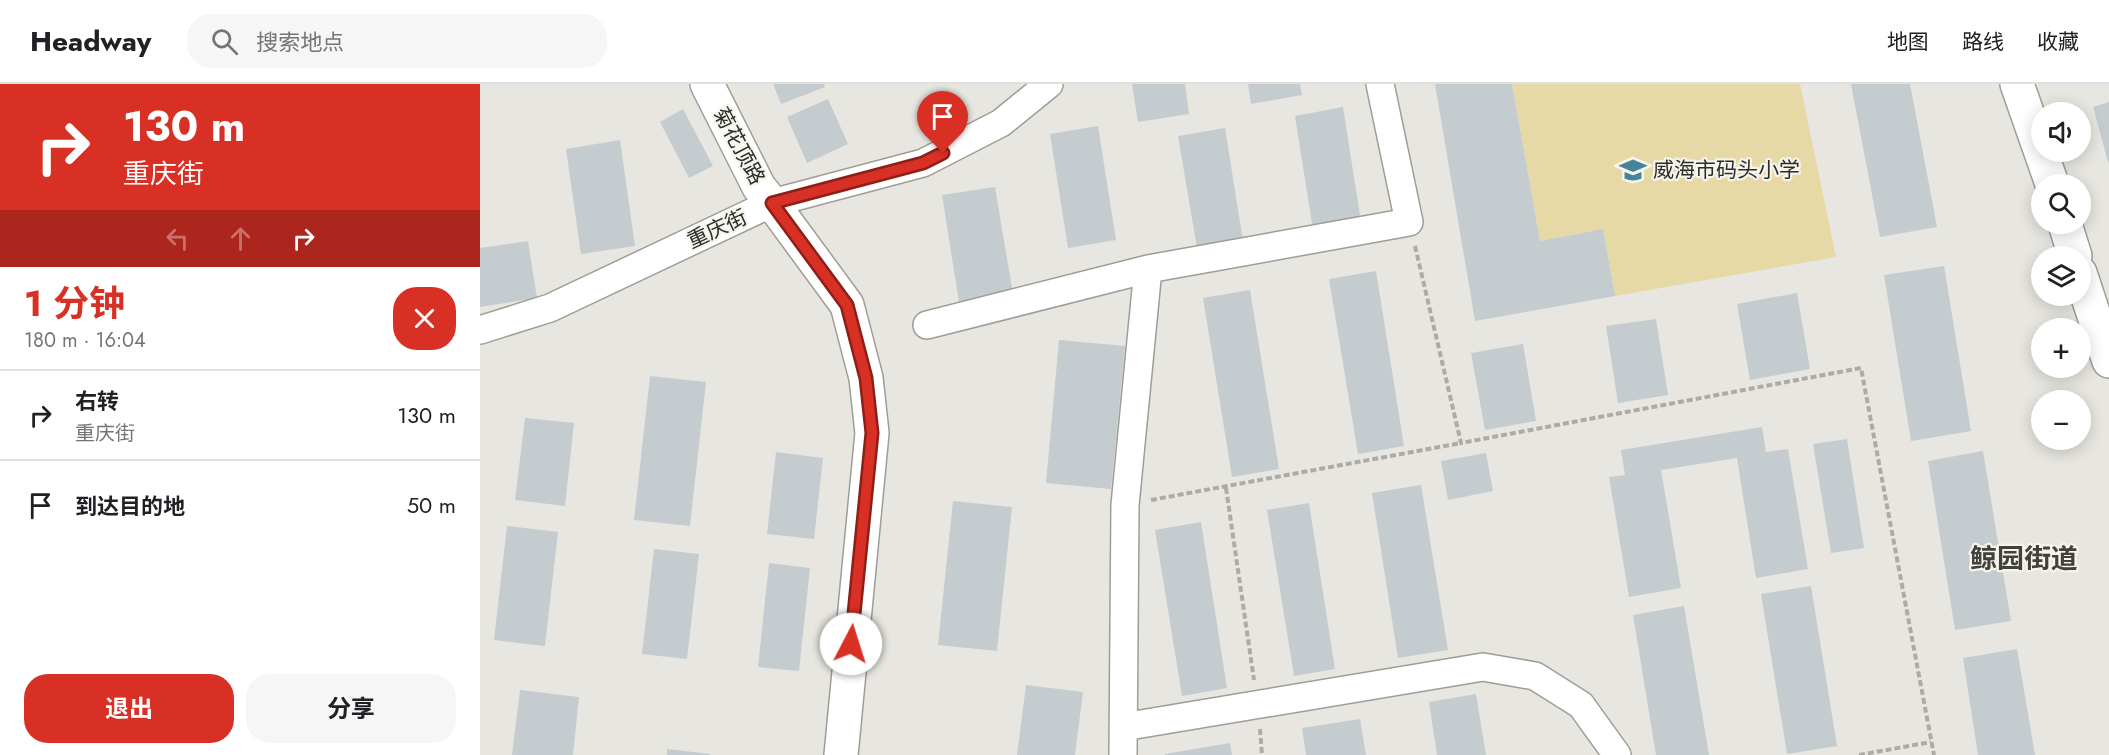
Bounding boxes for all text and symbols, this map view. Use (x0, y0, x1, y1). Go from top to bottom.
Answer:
search box (187, 14, 607, 68)
text: Headway (30, 21, 151, 62)
icon: search (208, 25, 241, 58)
text: 搜索地点 (256, 26, 344, 58)
text: 地图 (1887, 27, 1929, 57)
text: 路线 (1962, 27, 2004, 57)
text: 收藏 (2037, 27, 2079, 57)
pin (917, 91, 968, 153)
text: 130 m (123, 96, 245, 157)
icon: arrive (926, 100, 959, 133)
street label: 菊花顶路 (706, 102, 772, 190)
map controls (2031, 102, 2091, 450)
button: sound (2031, 102, 2091, 162)
icon: right (24, 108, 102, 186)
text: 重庆街 (123, 154, 204, 193)
school or university icon: 威海市码头小学 (1618, 155, 1648, 185)
place label: 威海市码头小学 (1653, 155, 1800, 185)
button: search (2031, 174, 2091, 234)
street label: 重庆街 (682, 202, 752, 256)
icon: left (161, 222, 194, 255)
icon: ahead (224, 222, 257, 255)
icon: right (287, 222, 320, 255)
button: layers (2031, 246, 2091, 306)
text: 1 分钟 (24, 277, 125, 329)
button: close (393, 287, 456, 350)
button: + (2031, 318, 2091, 378)
text: 180 m · 16:04 (24, 326, 146, 355)
text: 右转 (75, 385, 119, 417)
button: − (2031, 390, 2091, 450)
icon: right (24, 399, 57, 432)
text: 130 m (397, 399, 456, 431)
text: 重庆街 (75, 419, 135, 448)
icon: arrive (24, 489, 57, 522)
text: 50 m (407, 489, 456, 521)
text: 到达目的地 (75, 490, 185, 522)
district label: 鲸园街道 (1970, 539, 2078, 578)
position arrow (819, 612, 883, 676)
button: 退出 (24, 674, 234, 743)
button: 分享 (246, 674, 456, 743)

